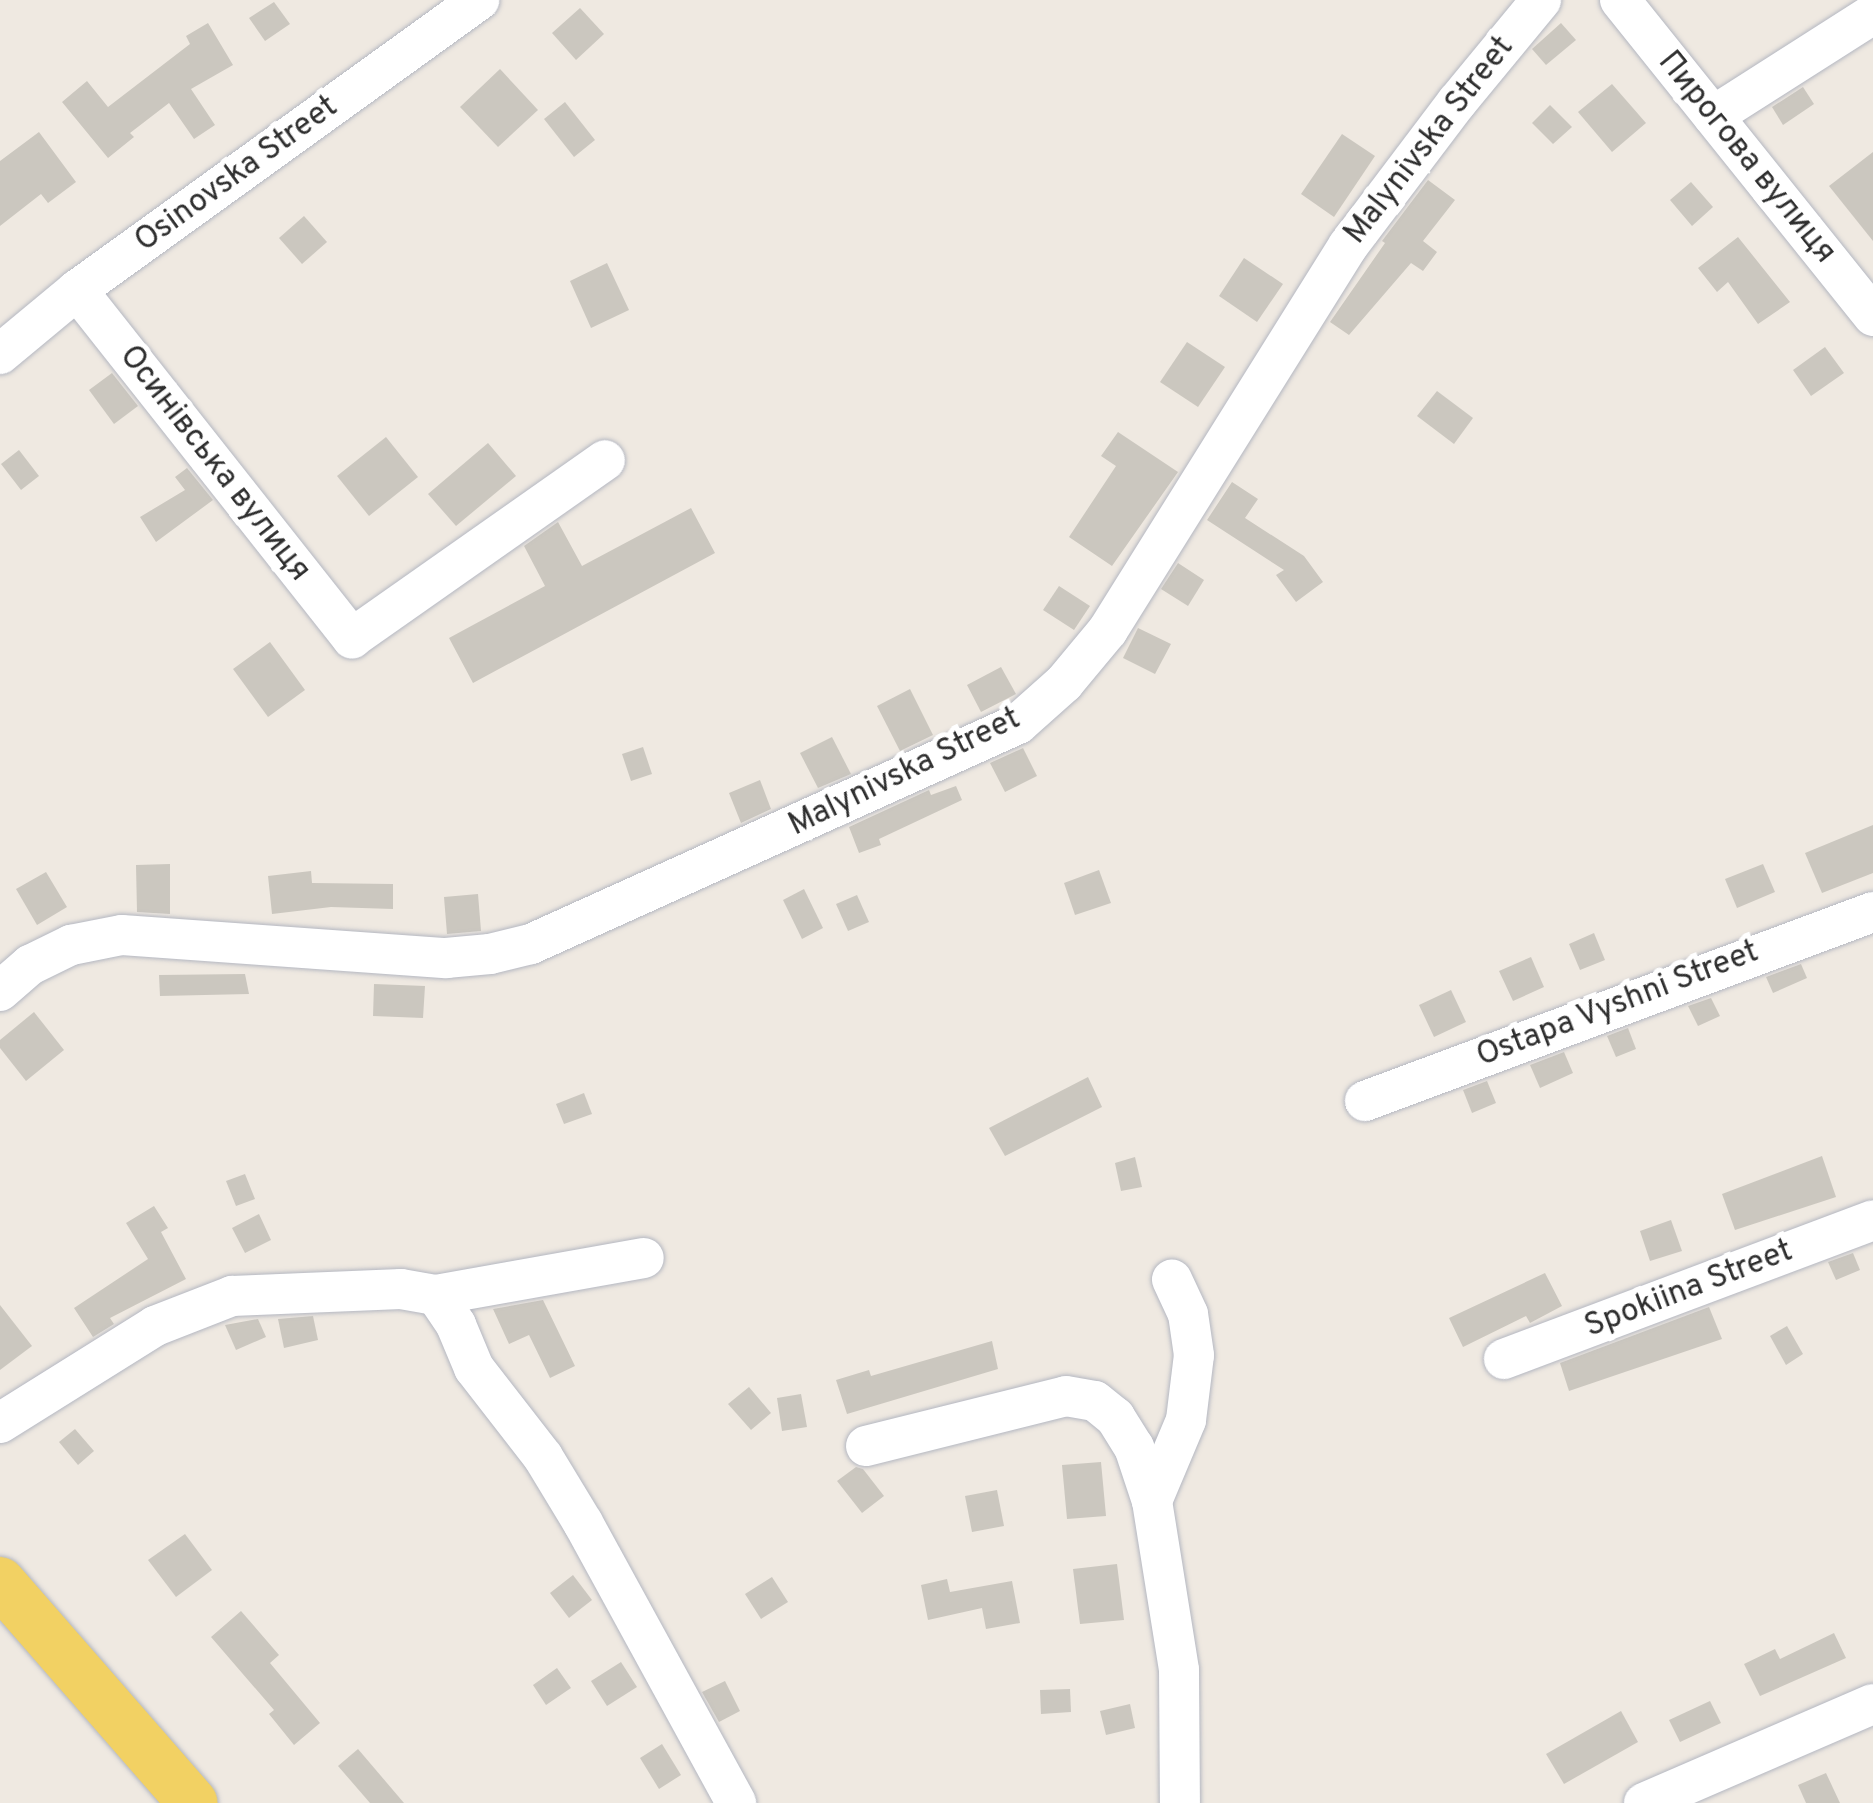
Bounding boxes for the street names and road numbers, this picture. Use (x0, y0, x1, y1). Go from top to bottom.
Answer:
street label: Malynivska Street (1337, 30, 1523, 252)
street label: Пирогова вулиця (1649, 44, 1843, 272)
street label: Osinovska Street (128, 89, 346, 261)
street label: Осинівська вулиця (110, 338, 318, 590)
street label: Malynivska Street (783, 700, 1027, 846)
street label: Ostapa Vyshni Street (1471, 933, 1765, 1077)
street label: Spokiina Street (1580, 1233, 1798, 1347)

